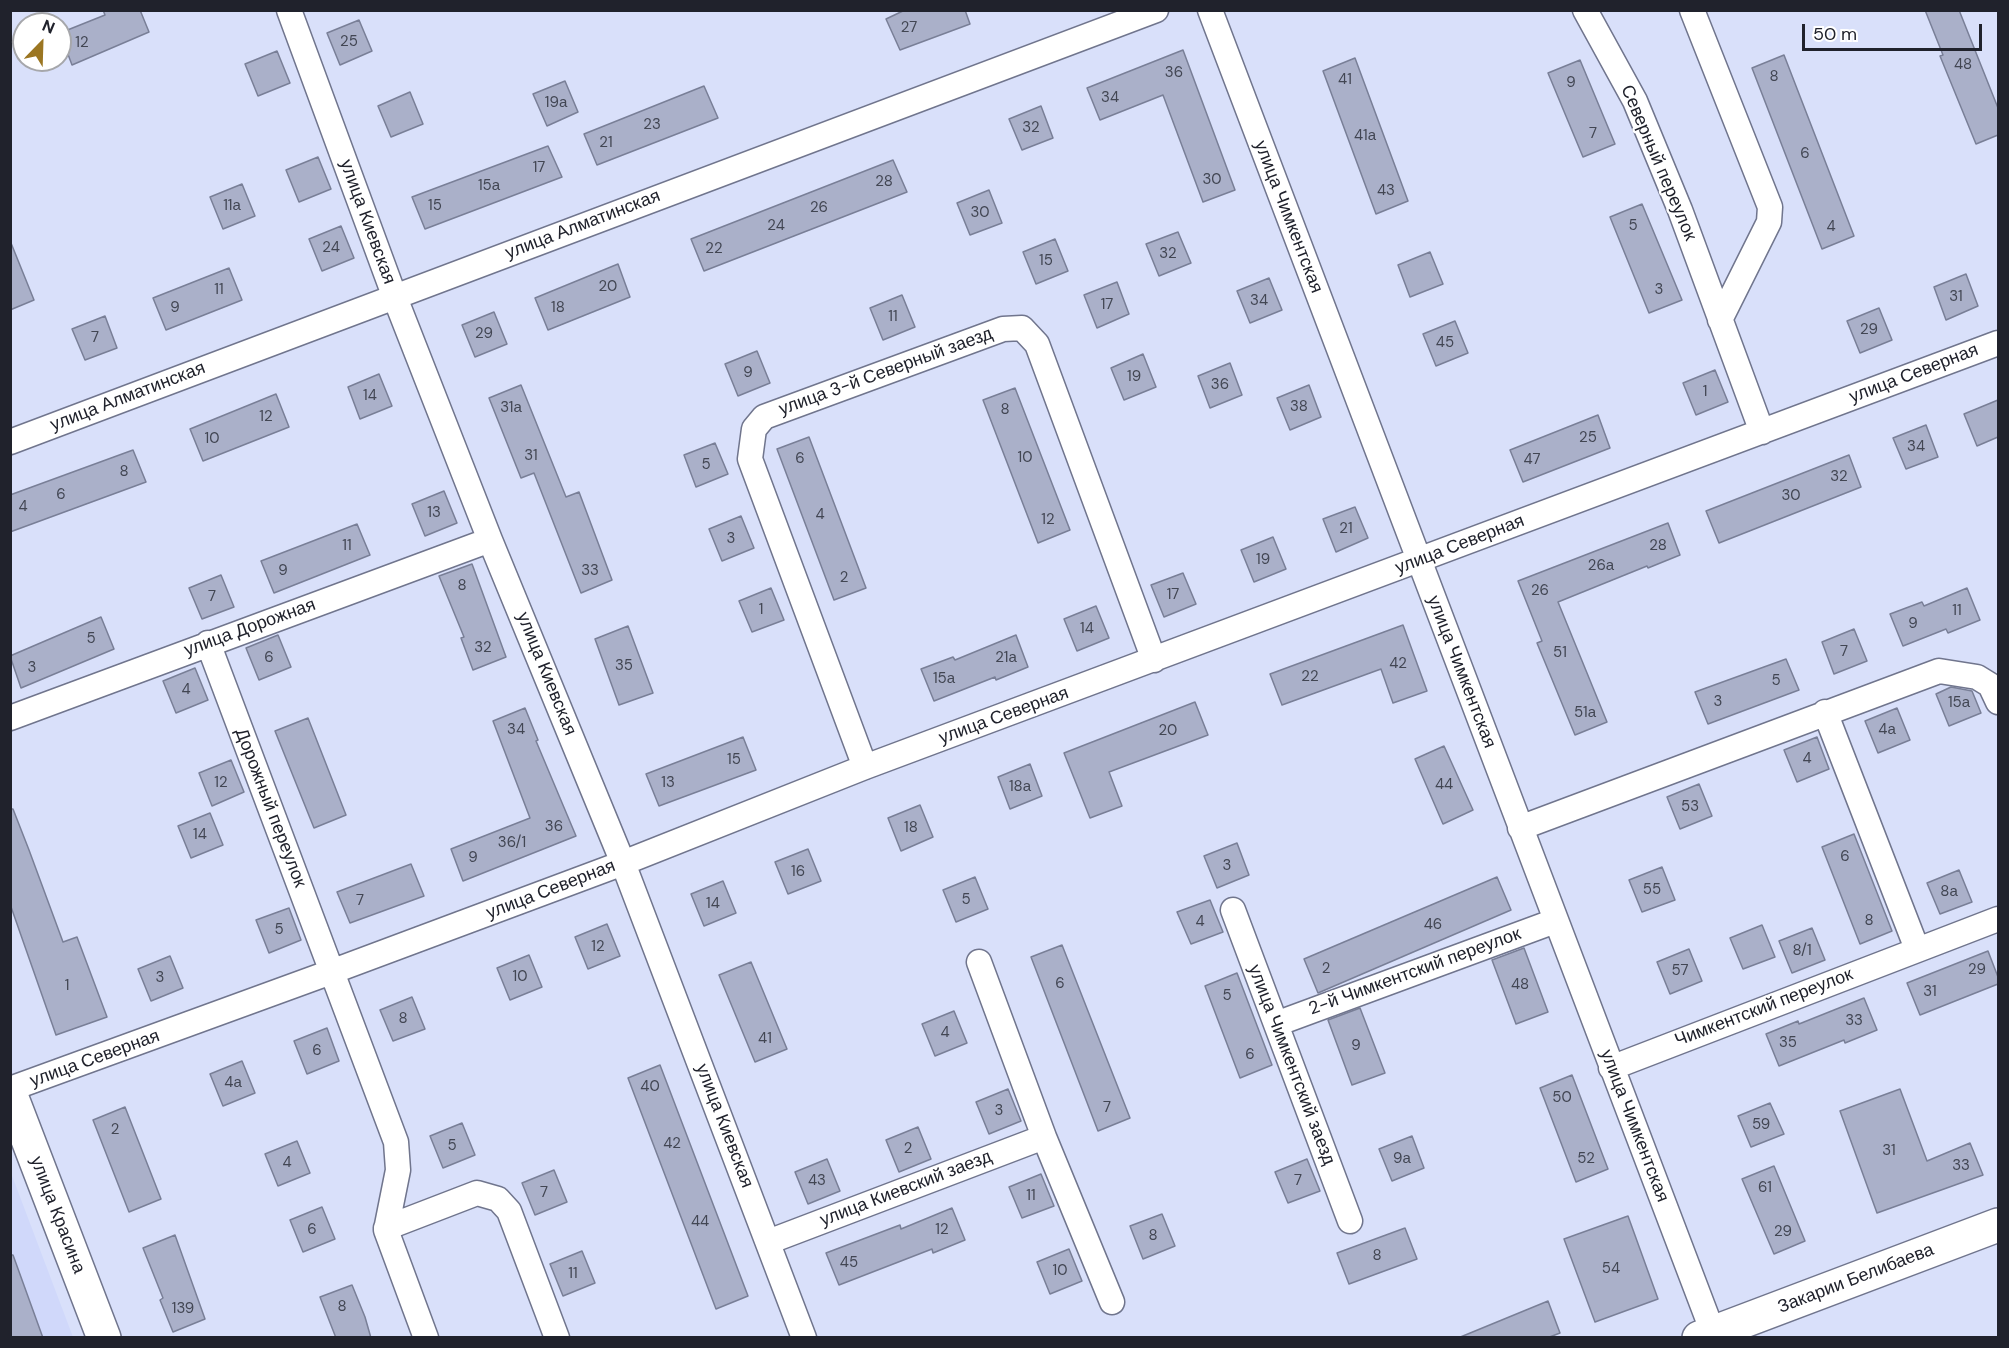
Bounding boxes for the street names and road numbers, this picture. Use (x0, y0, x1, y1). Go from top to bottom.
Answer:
street label: Северный переулок (1615, 82, 1701, 244)
street label: улица Чимкентская (1249, 138, 1327, 296)
street label: улица Киевская (334, 157, 400, 287)
street label: улица Алматинская (503, 186, 663, 264)
street label: улица 3-й Северный заезд (776, 323, 996, 421)
street label: улица Северная (1846, 339, 1982, 409)
street label: улица Алматинская (48, 358, 208, 436)
street label: улица Северная (1392, 510, 1528, 580)
street label: улица Чимкентская (1422, 593, 1500, 751)
street label: улица Дорожная (181, 594, 319, 662)
street label: улица Киевская (511, 609, 581, 739)
street label: улица Северная (936, 683, 1072, 749)
street label: Дорожный переулок (230, 725, 310, 891)
street label: улица Северная (483, 855, 619, 925)
street label: 2-й Чимкентский переулок (1306, 924, 1524, 1020)
street label: улица Чимкентский заезд (1243, 962, 1339, 1168)
street label: Чимкентский переулок (1672, 964, 1856, 1052)
street label: улица Северная (27, 1026, 163, 1092)
street label: улица Чимкентская (1595, 1047, 1673, 1205)
street label: улица Киевская (690, 1061, 758, 1191)
street label: улица Киевский заезд (817, 1146, 995, 1232)
street label: улица Красина (25, 1153, 89, 1277)
street label: Закарии Белибаева (1775, 1239, 1937, 1319)

